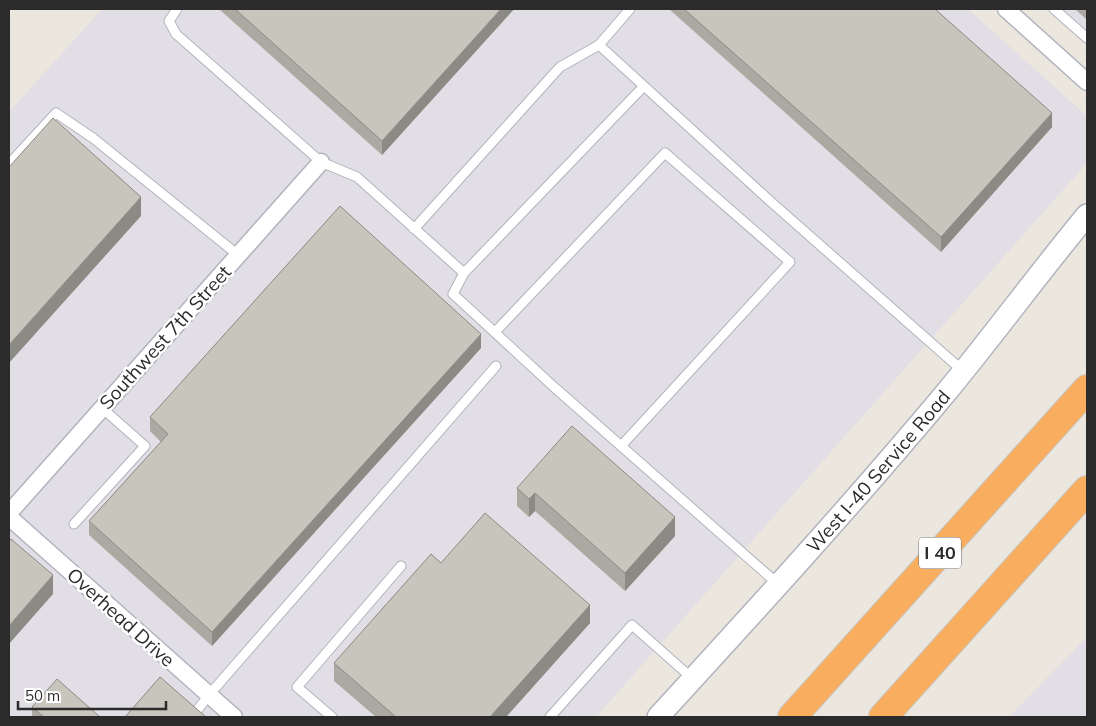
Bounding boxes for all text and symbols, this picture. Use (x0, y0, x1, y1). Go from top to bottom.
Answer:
street label: Southwest 7th Street (94, 260, 236, 414)
street label: West I-40 Service Road (801, 385, 955, 557)
road number: I 40 (919, 538, 961, 568)
street label: Overhead Drive (62, 562, 180, 672)
scale bar (18, 678, 165, 710)
text: 50 m (25, 686, 60, 705)

